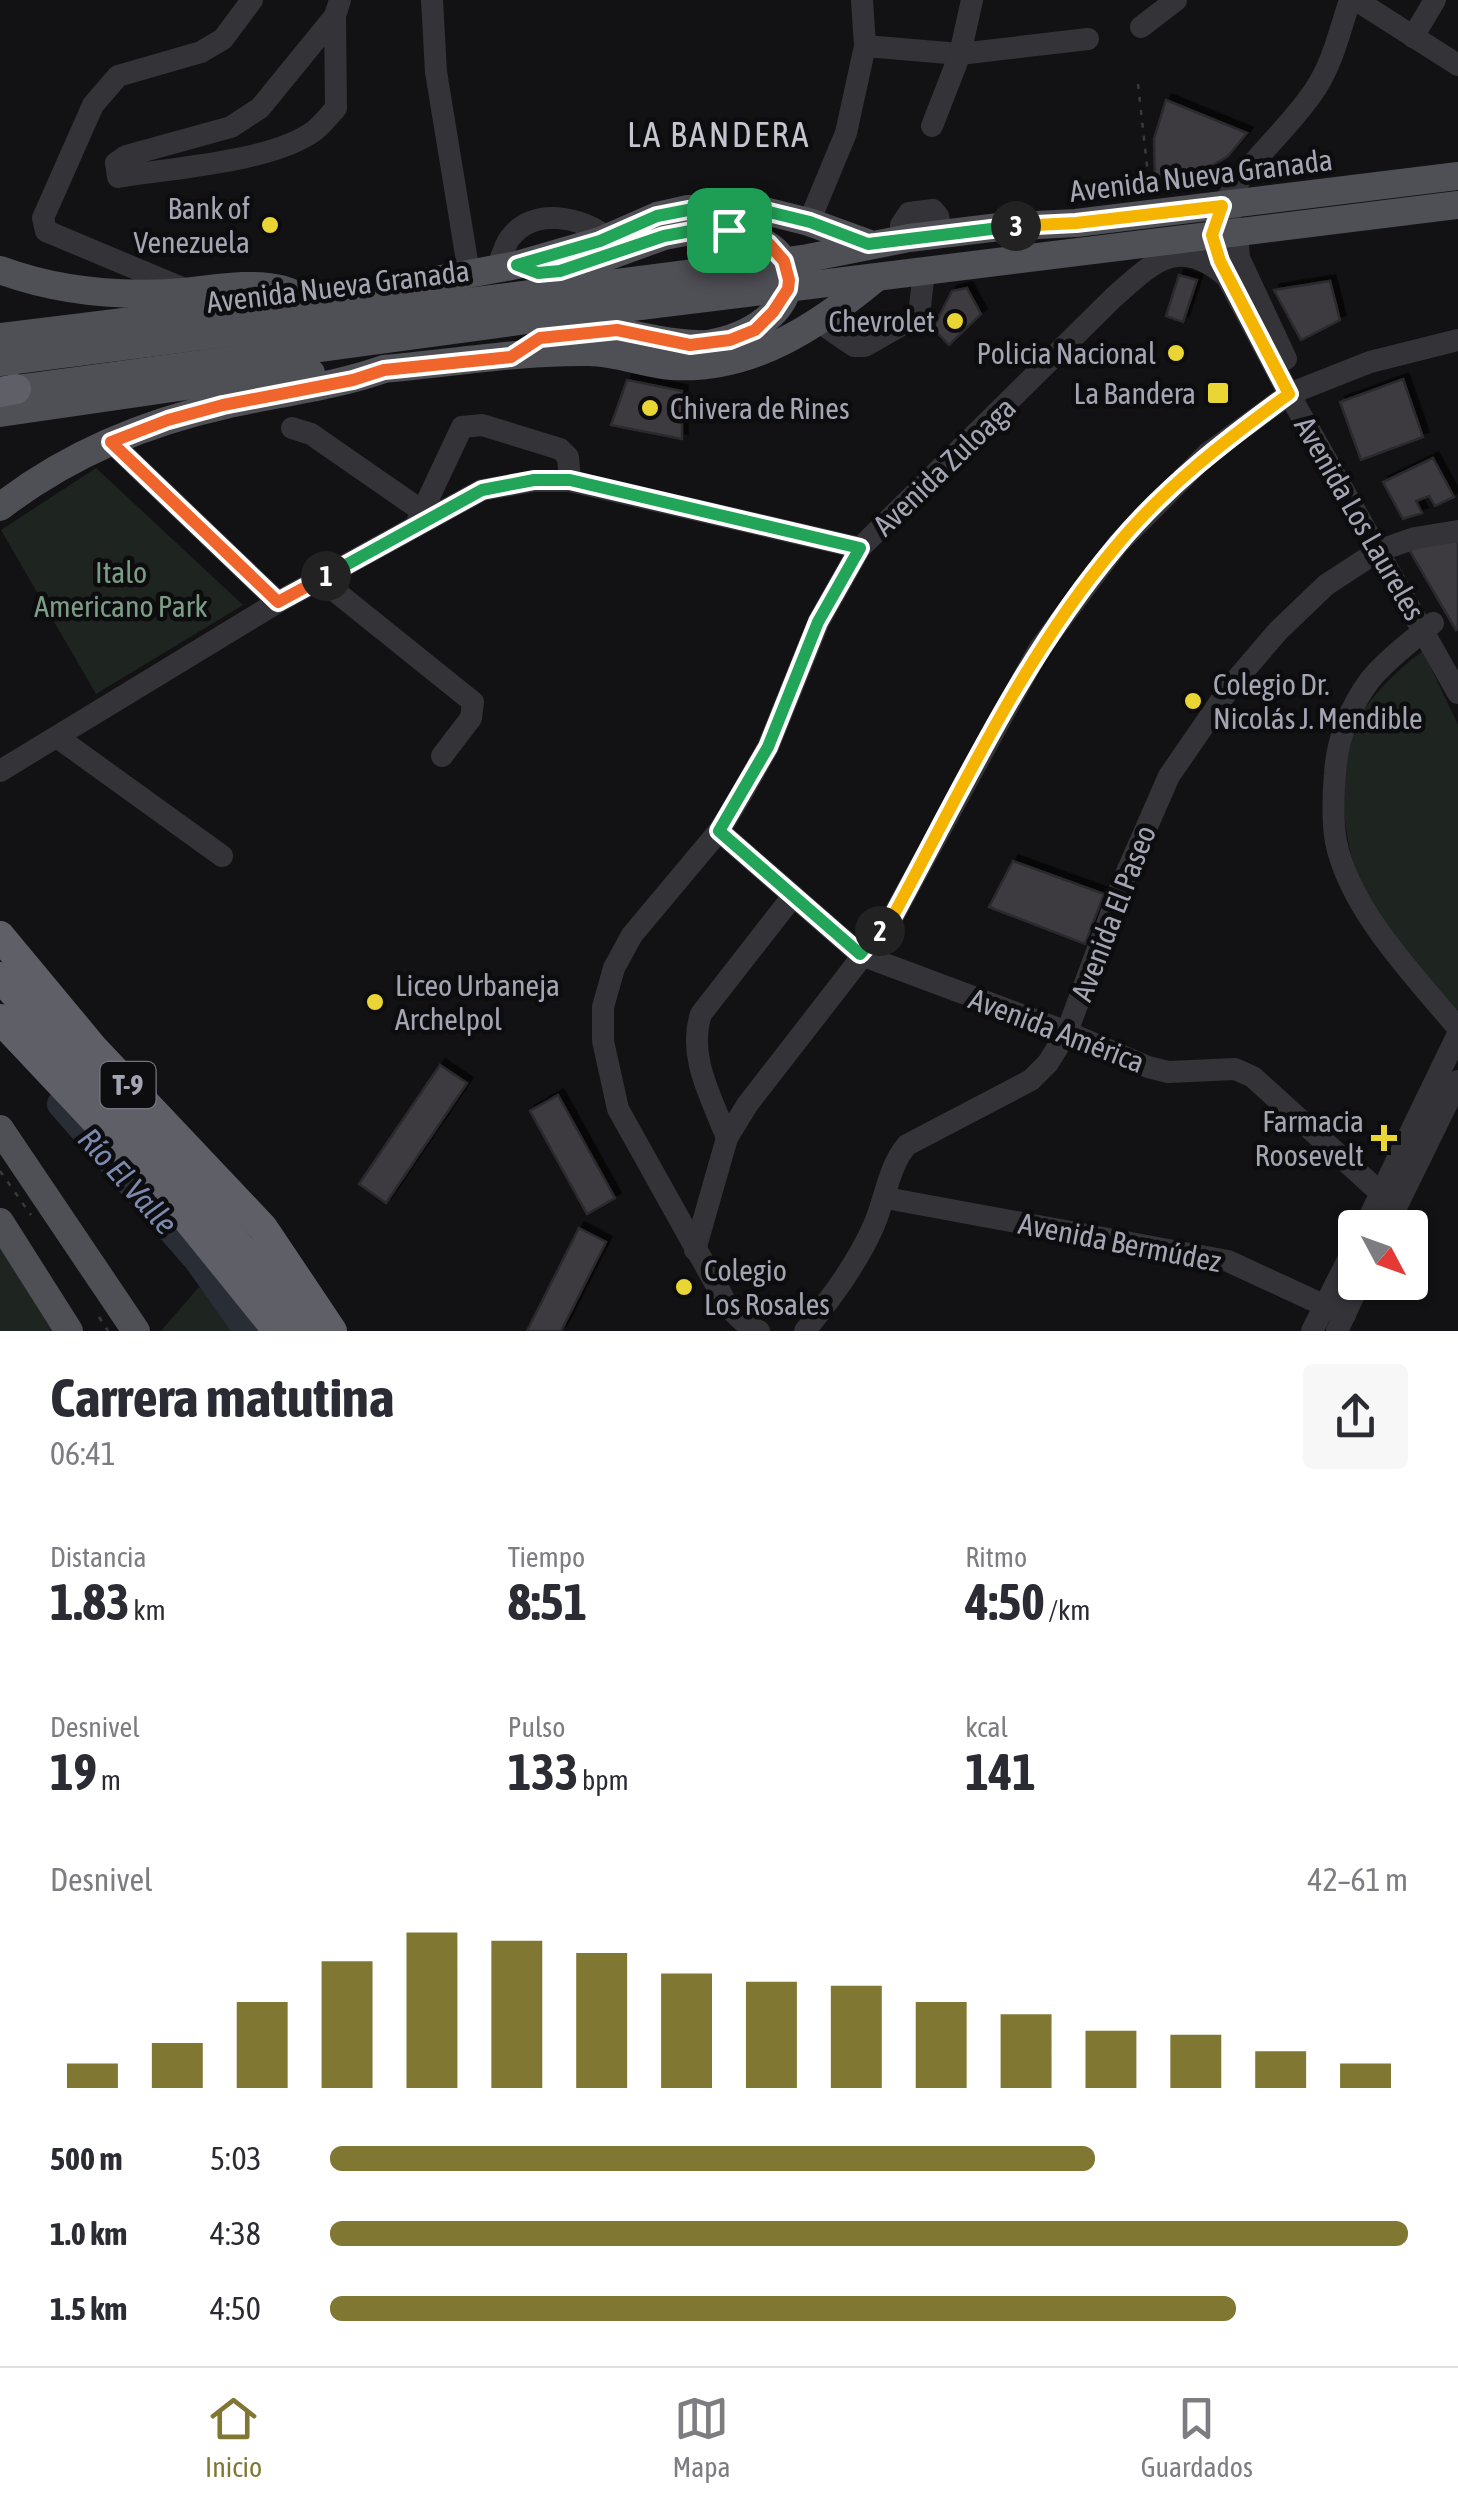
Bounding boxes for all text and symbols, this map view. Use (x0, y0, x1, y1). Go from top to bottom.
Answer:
district label: LA BANDERA (627, 114, 811, 154)
street label: Avenida Nueva Granada (1068, 142, 1334, 208)
pin (687, 188, 772, 273)
place label: Bank of Venezuela (134, 191, 250, 259)
pin: 3 (991, 201, 1041, 251)
icon: arrive (702, 203, 757, 258)
text: 3 (1009, 210, 1023, 242)
marker: Bank of Venezuela (259, 214, 281, 236)
street label: Avenida Nueva Granada (205, 253, 471, 319)
place label: Chevrolet (828, 304, 935, 338)
marker: Chevrolet (944, 310, 966, 332)
place label: Policia Nacional (976, 336, 1156, 370)
marker: Policia Nacional (1165, 342, 1187, 364)
place label: La Bandera (1074, 376, 1196, 410)
marker: La Bandera (1205, 380, 1231, 406)
street label: Avenida Zuloaga (866, 390, 1022, 542)
place label: Chivera de Rines (670, 391, 850, 425)
marker: Chivera de Rines (639, 397, 661, 419)
street label: Avenida Los Laureles (1288, 410, 1432, 626)
pin: 1 (301, 551, 351, 601)
park label: Italo Americano Park (34, 555, 208, 623)
text: 1 (319, 560, 333, 592)
place label: Colegio Dr. Nicolás J. Mendible (1213, 667, 1423, 735)
marker: Colegio Dr. Nicolás J. Mendible (1182, 690, 1204, 712)
street label: Avenida El Paseo (1064, 820, 1162, 1006)
pin: 2 (855, 906, 905, 956)
text: 2 (873, 915, 887, 947)
place label: Liceo Urbaneja Archelpol (395, 968, 560, 1036)
street label: Avenida América (965, 981, 1149, 1079)
marker: Liceo Urbaneja Archelpol (364, 991, 386, 1013)
road number: T-9 (100, 1062, 156, 1108)
place label: Farmacia Roosevelt (1255, 1104, 1364, 1172)
water label: Río El Valle (71, 1120, 185, 1242)
marker: Farmacia Roosevelt (1373, 1127, 1395, 1149)
street label: Avenida Bermúdez (1016, 1206, 1224, 1278)
north arrow (1338, 1210, 1428, 1300)
map controls (1338, 1210, 1428, 1300)
place label: Colegio Los Rosales (704, 1253, 830, 1321)
marker: Colegio Los Rosales (673, 1276, 695, 1298)
button: share (1303, 1364, 1408, 1469)
text: Carrera matutina (50, 1366, 394, 1429)
text: 06:41 (50, 1435, 116, 1472)
text: Distancia (50, 1541, 147, 1573)
text: Tiempo (508, 1541, 585, 1573)
text: Ritmo (965, 1541, 1027, 1573)
text: 1.83 (50, 1573, 129, 1631)
text: 8:51 (508, 1573, 587, 1631)
text: 4:50 (965, 1573, 1045, 1631)
text: km (129, 1594, 166, 1626)
text: /km (1045, 1594, 1091, 1626)
text: Desnivel (50, 1711, 140, 1743)
text: Pulso (508, 1711, 565, 1743)
text: kcal (965, 1711, 1008, 1743)
text: 19 (50, 1743, 97, 1801)
text: 133 (508, 1743, 578, 1801)
text: 141 (965, 1743, 1036, 1801)
text: m (97, 1764, 121, 1796)
text: bpm (578, 1764, 629, 1796)
text: Desnivel (50, 1861, 153, 1898)
text: 42–61 m (1308, 1861, 1408, 1898)
text: 500 m (50, 2140, 123, 2177)
text: 5:03 (210, 2140, 261, 2177)
text: 1.0 km (50, 2215, 127, 2252)
text: 4:38 (210, 2215, 261, 2252)
text: 1.5 km (50, 2290, 127, 2327)
text: 4:50 (210, 2290, 261, 2327)
tab: Inicio (205, 2391, 262, 2483)
tab: Mapa (672, 2391, 730, 2483)
tab: Guardados (1141, 2391, 1253, 2483)

